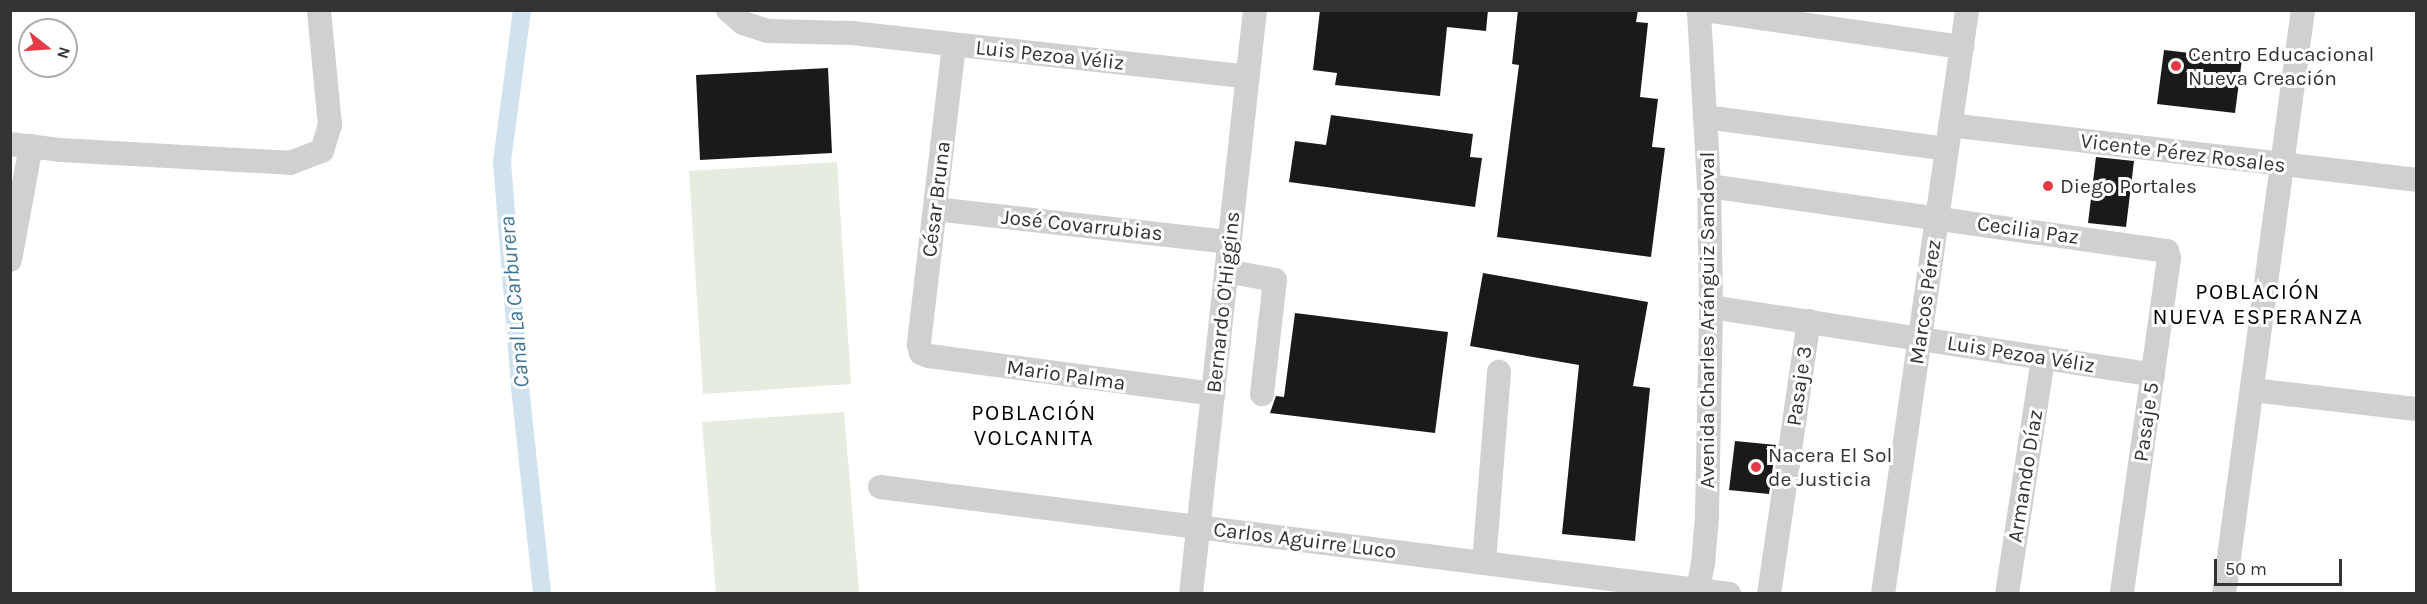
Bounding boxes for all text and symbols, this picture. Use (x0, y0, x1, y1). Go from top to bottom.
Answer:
north arrow (18, 18, 78, 78)
street label: Luis Pezoa Véliz (974, 35, 1126, 75)
place label: Centro Educacional Nueva Creación (2188, 41, 2374, 91)
text: N (53, 45, 75, 61)
marker: Centro Educacional Nueva Creación (2169, 59, 2183, 73)
street label: Vicente Pérez Rosales (2079, 128, 2287, 178)
street label: César Bruna (916, 140, 956, 258)
street label: Avenida Charles Aránguiz Sandoval (1694, 152, 1720, 488)
place label: Diego Portales (2060, 173, 2197, 199)
marker: Diego Portales (2041, 179, 2055, 193)
street label: José Covarrubias (1000, 204, 1164, 246)
street label: Bernardo O'Higgins (1201, 210, 1245, 394)
street label: Cecilia Paz (1975, 210, 2081, 250)
water label: Canal La Carburera (494, 215, 536, 389)
street label: Marcos Pérez (1904, 238, 1946, 366)
district label: POBLACIÓN NUEVA ESPERANZA (2153, 279, 2363, 330)
street label: Luis Pezoa Véliz (1945, 330, 2097, 378)
street label: Pasaje 3 (1781, 344, 1817, 428)
street label: Mario Palma (1005, 354, 1127, 396)
street label: Pasaje 5 (2128, 381, 2164, 463)
district label: POBLACIÓN VOLCANITA (971, 400, 1097, 452)
street label: Armando Díaz (2002, 408, 2048, 544)
place label: Nacera El Sol de Justicia (1768, 442, 1892, 492)
marker: Nacera El Sol de Justicia (1749, 460, 1763, 474)
street label: Carlos Aguirre Luco (1212, 516, 1398, 564)
scale bar (2217, 547, 2344, 585)
text: 50 m (2225, 558, 2267, 580)

